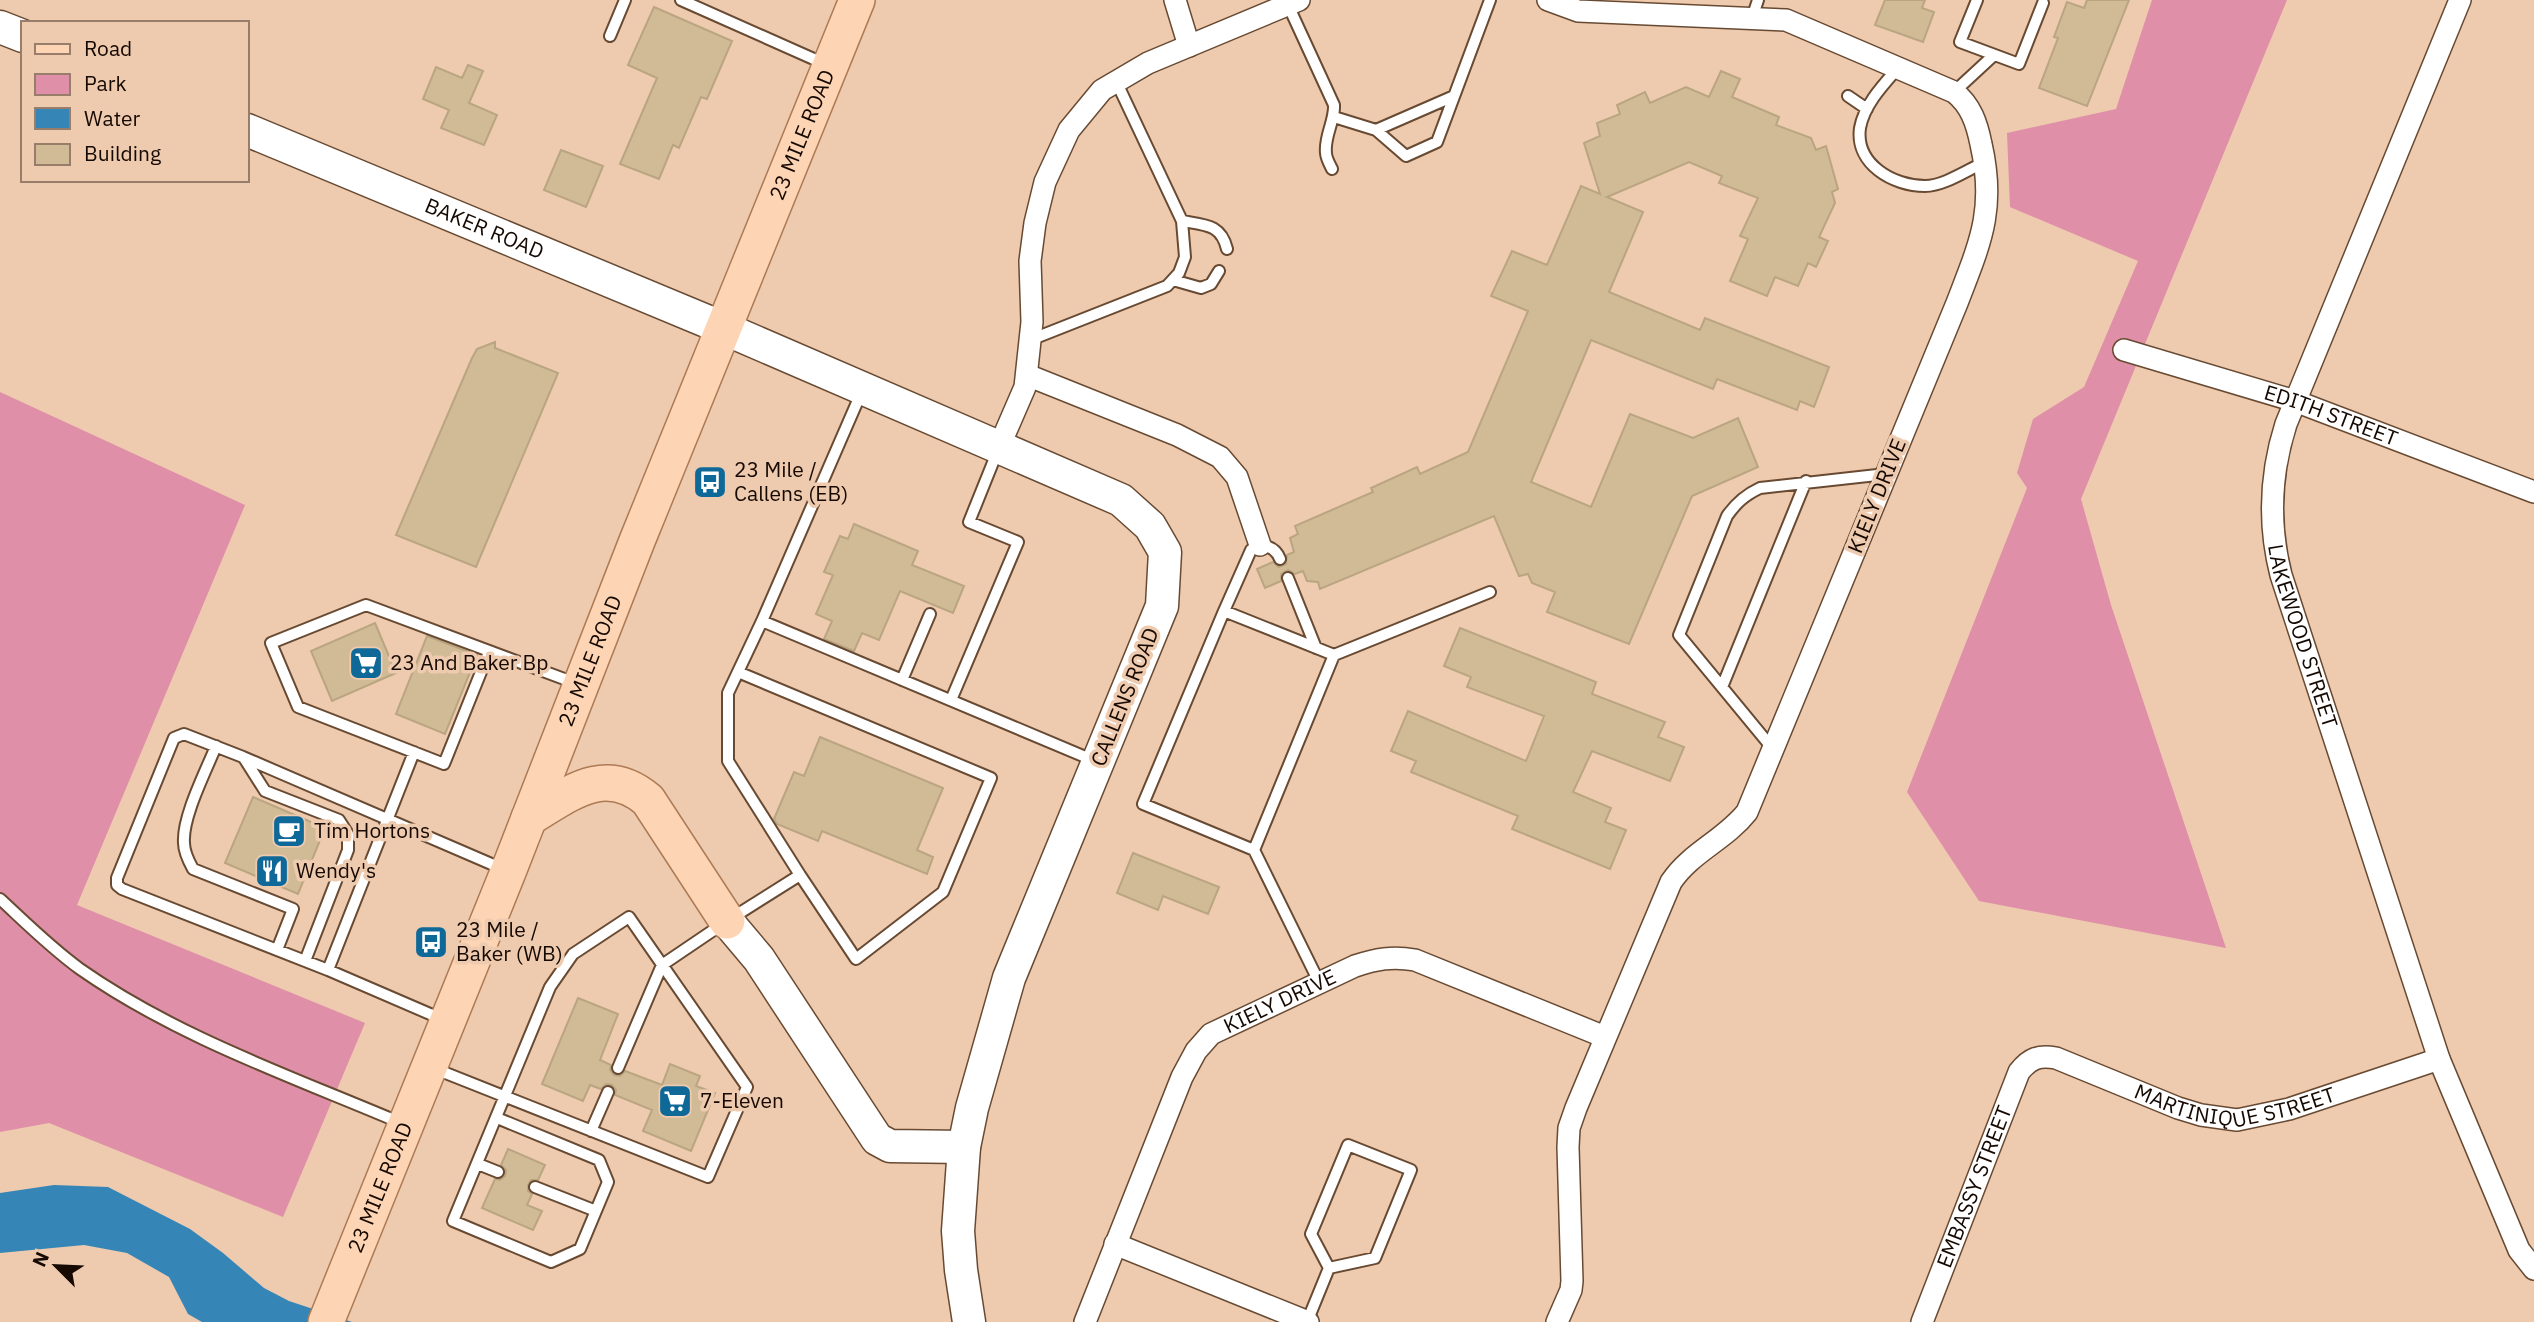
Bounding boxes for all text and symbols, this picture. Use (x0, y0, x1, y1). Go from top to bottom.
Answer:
legend (21, 21, 248, 182)
text: Road (84, 34, 132, 62)
street label: 23 MILE ROAD (762, 65, 840, 204)
text: Park (84, 69, 127, 97)
text: Water (84, 104, 141, 132)
text: Building (84, 139, 161, 167)
street label: BAKER ROAD (421, 191, 548, 265)
street label: EDITH STREET (2261, 378, 2402, 452)
street label: KIELY DRIVE (1840, 434, 1912, 557)
place label: 23 Mile / Callens (EB) (734, 455, 848, 507)
bus stop icon: 23 Mile / Callens (EB) (691, 463, 729, 501)
street label: LAKEWOOD STREET (2262, 542, 2345, 731)
street label: 23 MILE ROAD (551, 591, 628, 730)
street label: CALLENS ROAD (1084, 623, 1165, 770)
supermarket icon: 23 And Baker Bp (347, 644, 385, 682)
place label: 23 And Baker Bp (390, 648, 548, 676)
cafe icon: Tim Hortons (270, 812, 308, 850)
place label: Tim Hortons (314, 816, 430, 844)
restaurant icon: Wendy's (253, 852, 291, 890)
place label: Wendy's (296, 856, 376, 884)
place label: 23 Mile / Baker (WB) (456, 915, 563, 967)
bus stop icon: 23 Mile / Baker (WB) (412, 923, 450, 961)
street label: KIELY DRIVE (1219, 962, 1340, 1039)
street label: MARTINIQUE STREET (2132, 1075, 2340, 1103)
text: MARTINIQUE STREET (2131, 1077, 2338, 1134)
supermarket icon: 7-Eleven (656, 1082, 694, 1120)
place label: 7-Eleven (700, 1086, 784, 1114)
street label: EMBASSY STREET (1929, 1101, 2018, 1272)
street label: 23 MILE ROAD (340, 1118, 418, 1257)
north arrow (21, 1231, 91, 1301)
text: N (27, 1248, 54, 1270)

